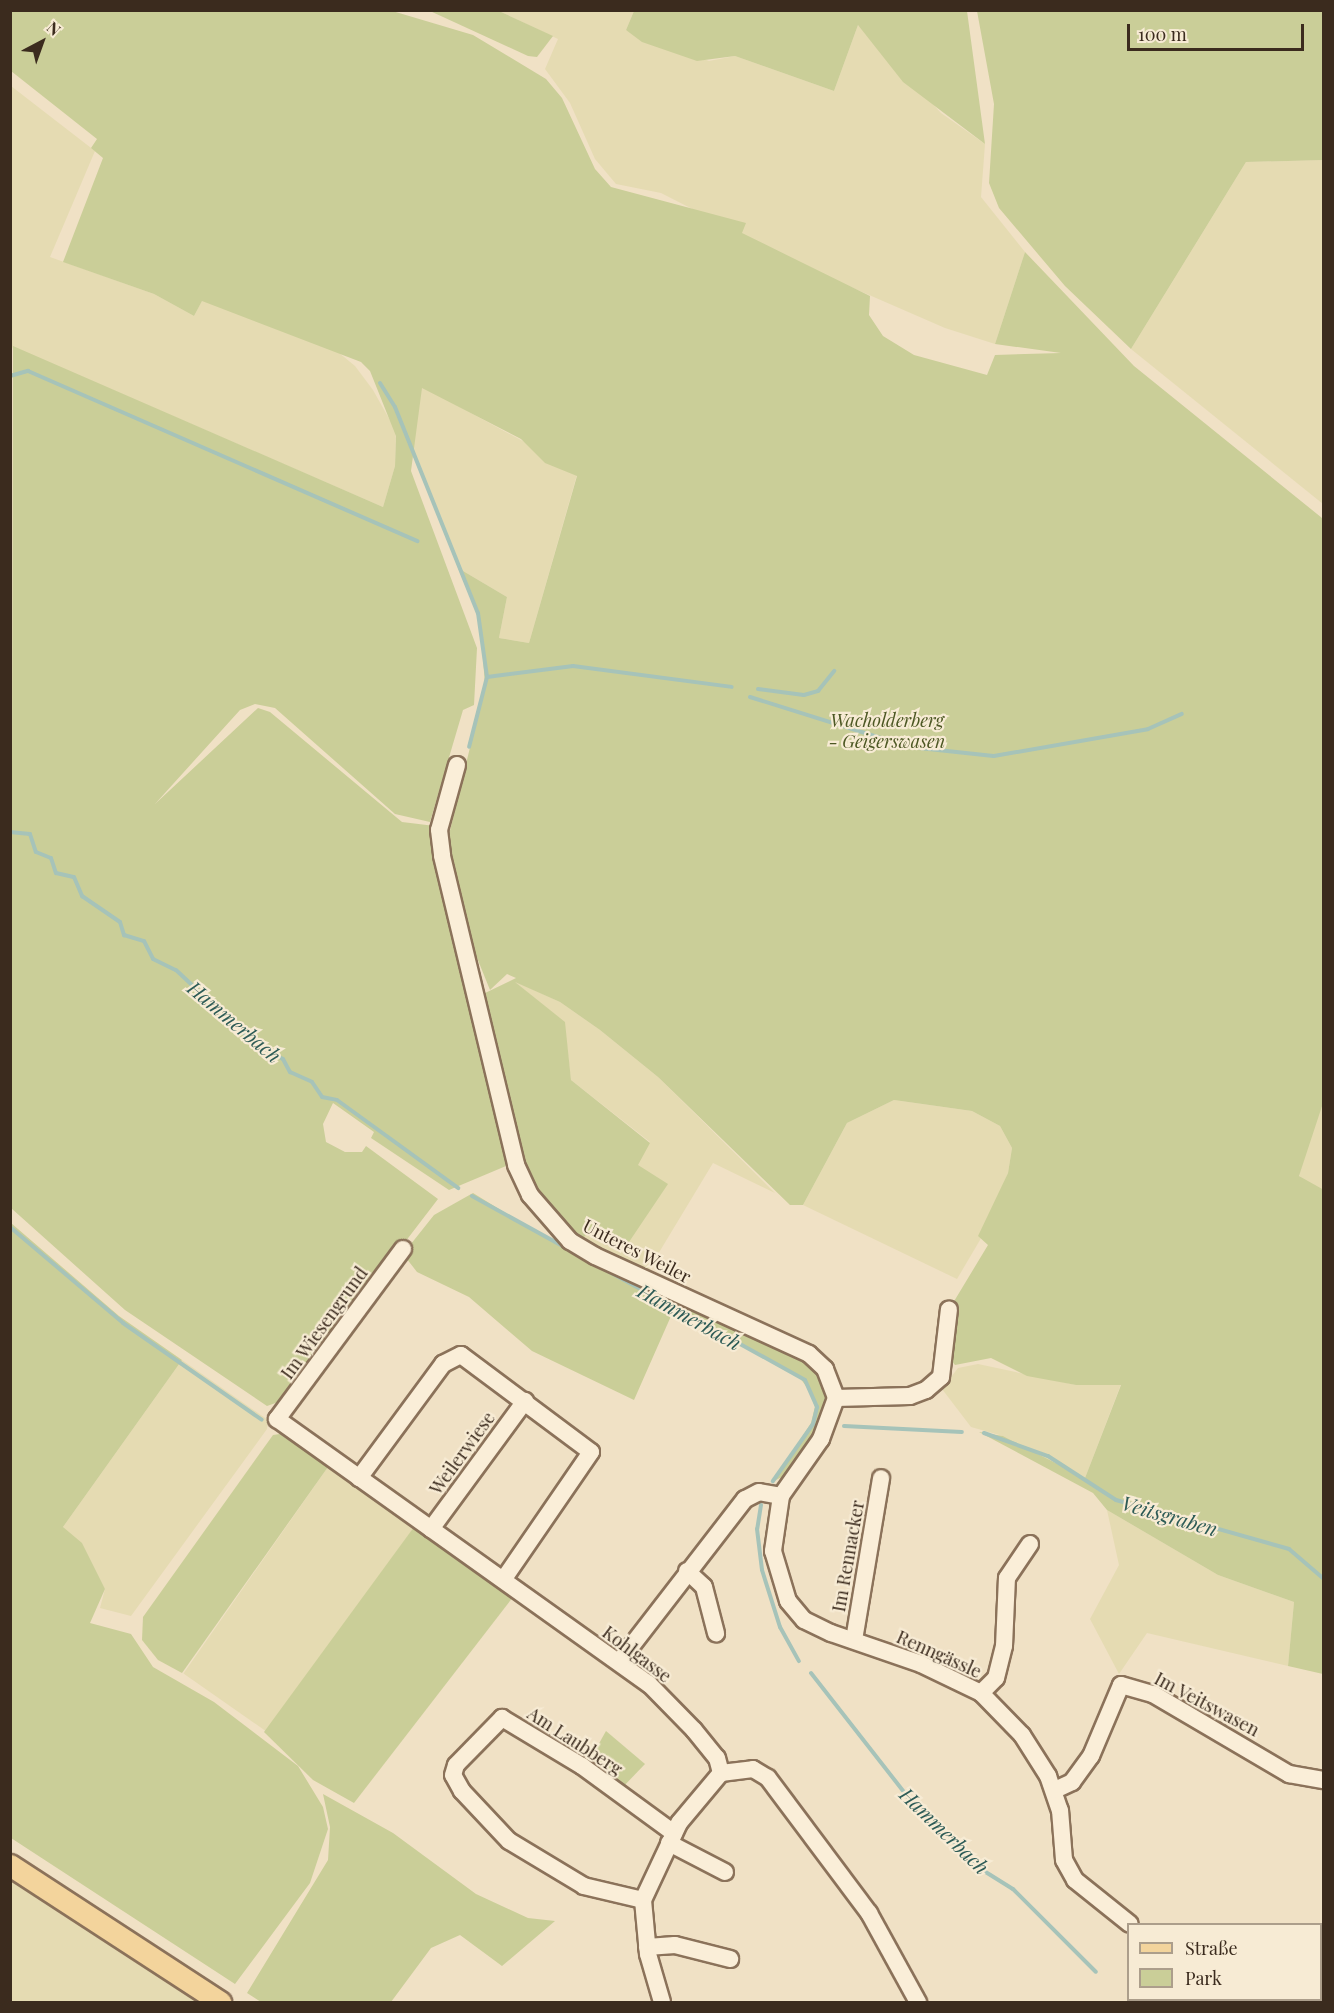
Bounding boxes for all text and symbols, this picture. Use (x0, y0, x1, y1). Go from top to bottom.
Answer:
north arrow (12, 12, 72, 72)
scale bar (1130, 12, 1307, 50)
text: N (43, 16, 65, 40)
text: 100 m (1138, 22, 1187, 46)
park label: Wacholderberg - Geigerswasen (829, 710, 945, 752)
water label: Hammerbach (183, 975, 287, 1067)
street label: Unteres Weiler (579, 1214, 695, 1288)
street label: Im Wiesengrund (276, 1263, 372, 1383)
water label: Hammerbach (634, 1278, 746, 1354)
street label: Weilerwiese (425, 1407, 499, 1499)
water label: Veitsgraben (1119, 1490, 1221, 1540)
street label: Im Rennacker (828, 1498, 868, 1614)
street label: Kohlgasse (598, 1621, 676, 1687)
street label: Renngässle (893, 1626, 985, 1682)
street label: Im Veitswasen (1151, 1667, 1263, 1741)
street label: Am Laubberg (524, 1702, 626, 1780)
water label: Hammerbach (896, 1782, 994, 1878)
legend (1127, 1923, 1322, 2001)
text: Straße (1185, 1936, 1238, 1960)
text: Park (1185, 1966, 1222, 1990)

